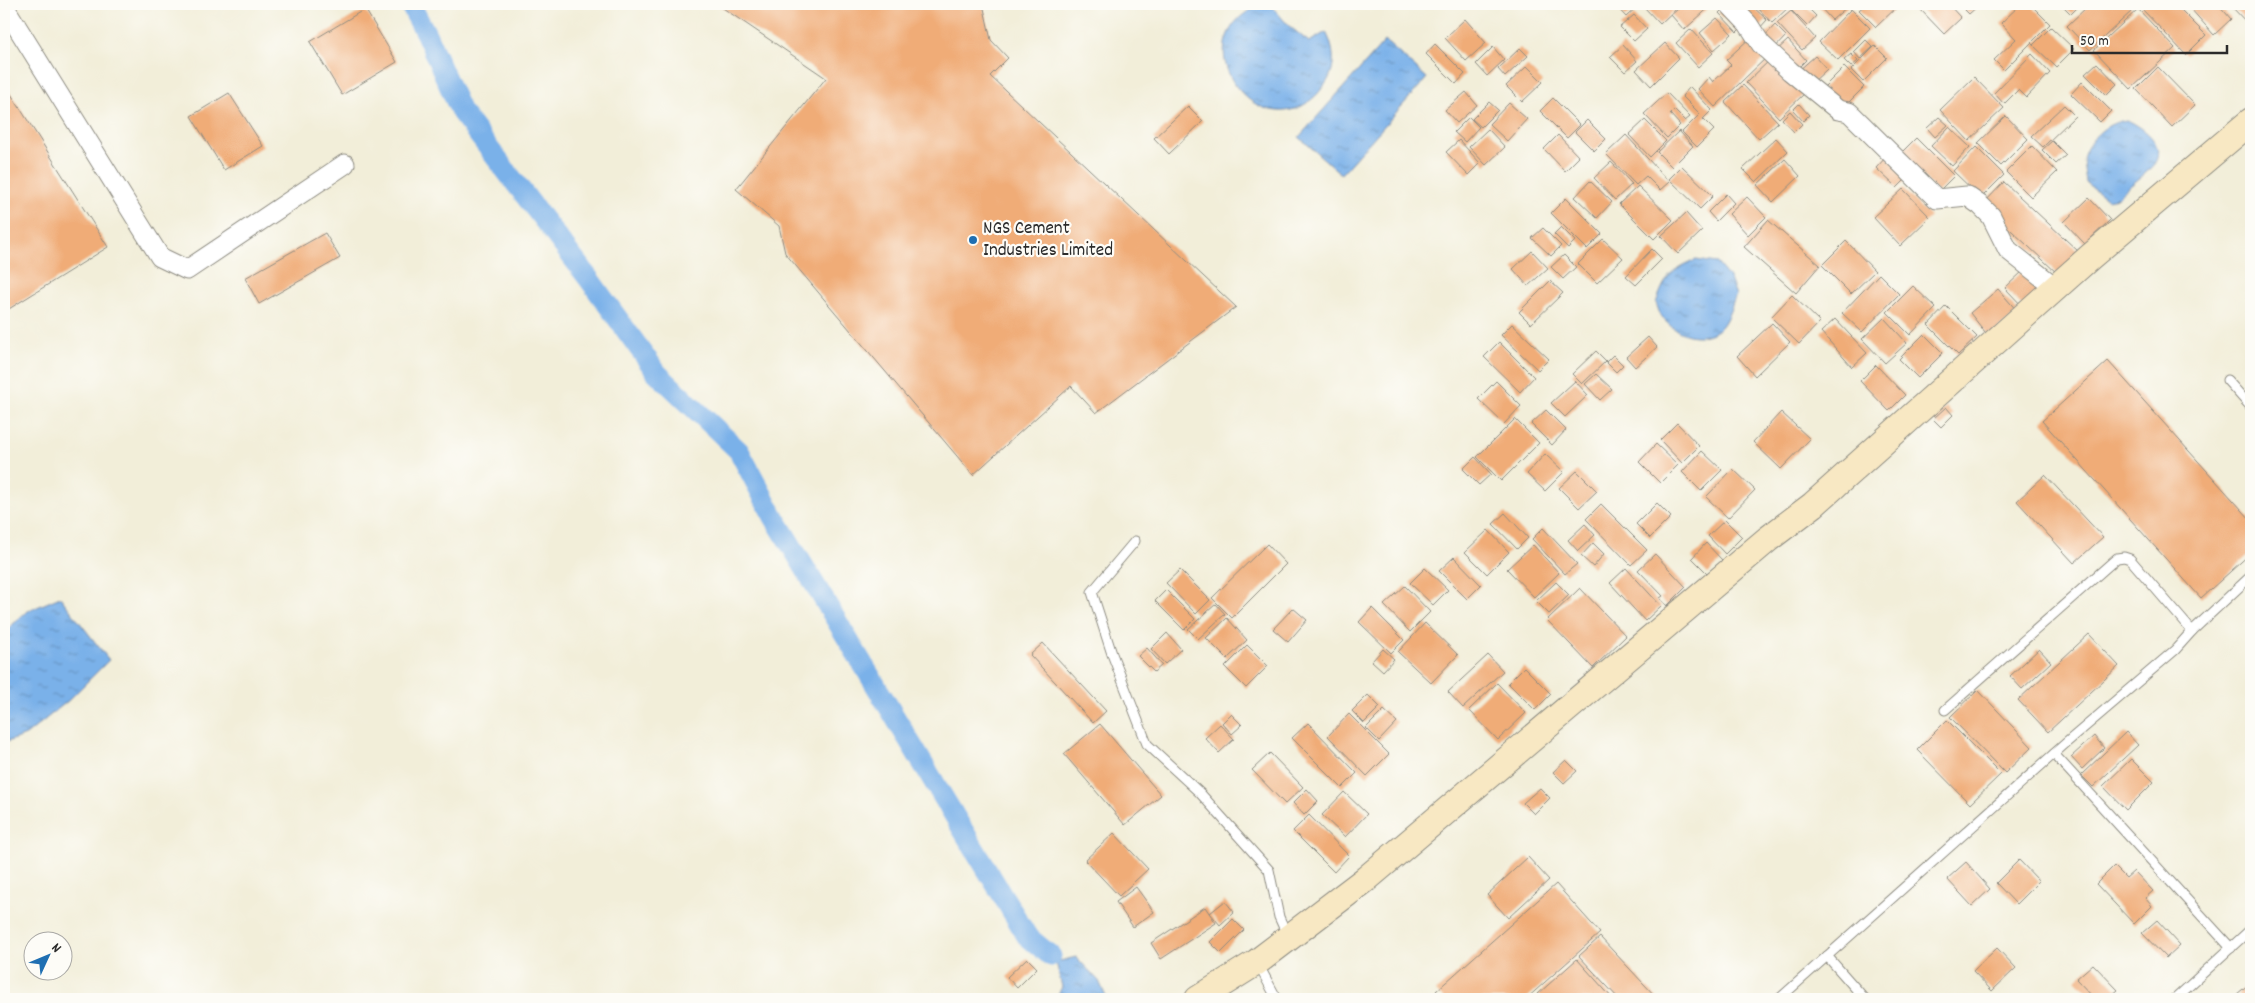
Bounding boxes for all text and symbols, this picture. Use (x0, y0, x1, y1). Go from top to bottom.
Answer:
scale bar (2072, 22, 2228, 54)
text: 50 m (2080, 31, 2109, 53)
place label: NGS Cement Industries Limited (983, 216, 1113, 265)
marker: NGS Cement Industries Limited (967, 234, 979, 246)
north arrow (22, 930, 72, 980)
text: N (46, 939, 66, 958)

